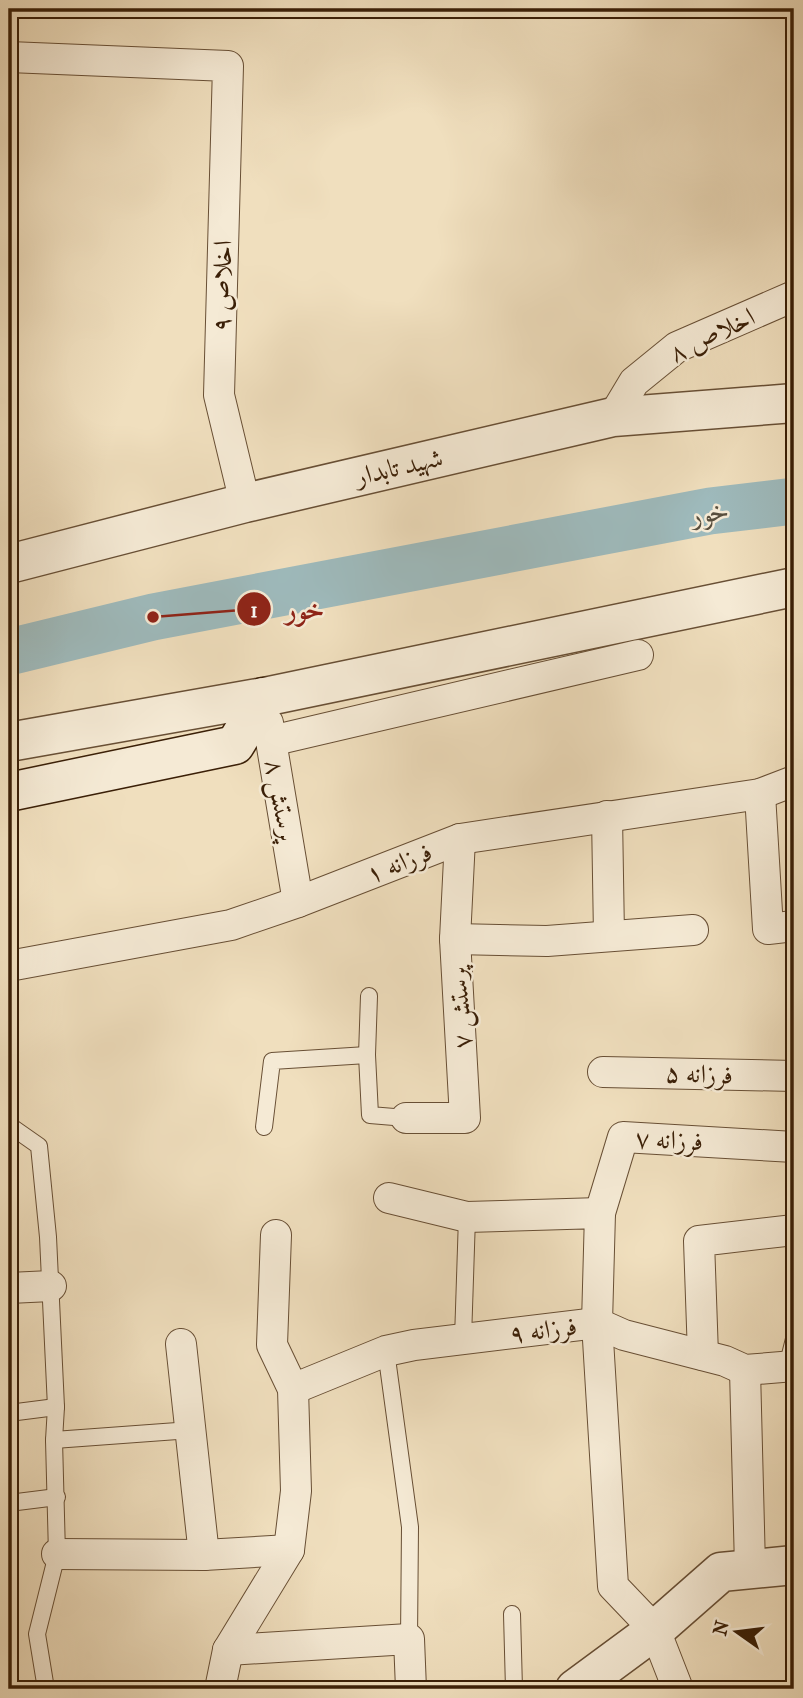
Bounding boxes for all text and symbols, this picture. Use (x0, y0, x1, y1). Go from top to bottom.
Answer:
street label: اخلاص ۹ (206, 240, 238, 332)
street label: اخلاص ۸ (664, 301, 760, 369)
street label: شهید تابدار (349, 442, 446, 494)
water label: خور (686, 493, 732, 533)
callout: خور (237, 585, 339, 634)
text: خور (282, 593, 325, 627)
text: 1 (250, 598, 258, 622)
street label: پرستش ۸ (257, 757, 304, 846)
street label: فرزانه ۱ (362, 836, 437, 891)
street label: پرستش ۷ (441, 963, 480, 1050)
street label: فرزانه ۵ (664, 1057, 734, 1092)
street label: فرزانه ۷ (634, 1123, 704, 1158)
street label: فرزانه ۹ (507, 1310, 579, 1351)
north arrow (702, 1596, 772, 1666)
text: N (709, 1618, 734, 1638)

